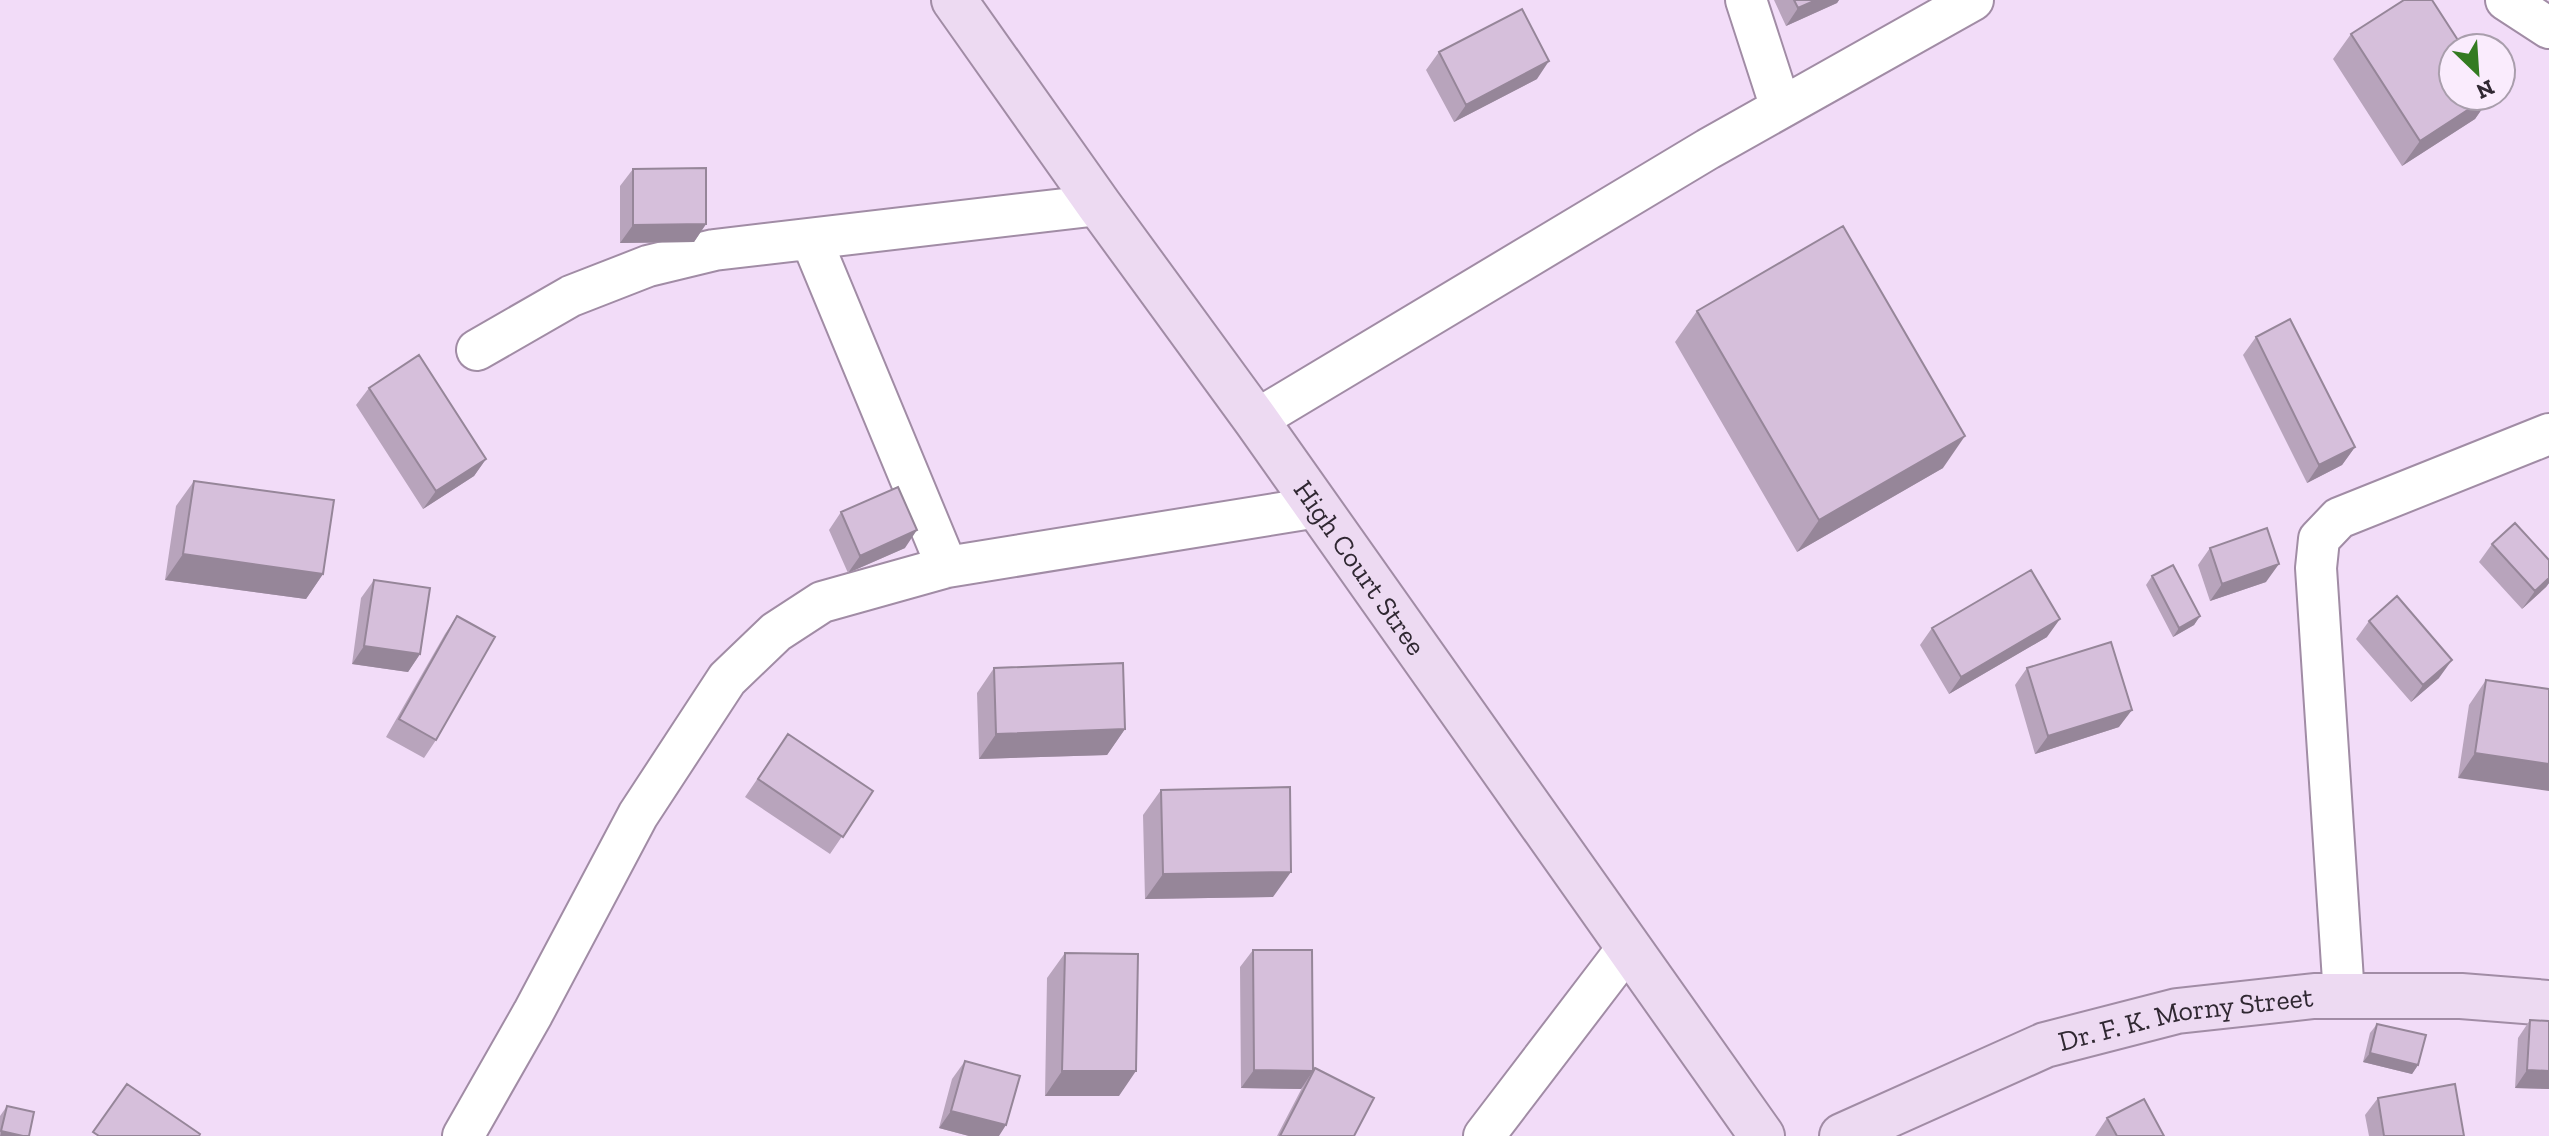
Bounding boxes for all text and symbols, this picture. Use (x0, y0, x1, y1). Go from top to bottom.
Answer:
north arrow (2437, 32, 2517, 112)
text: N (2472, 74, 2499, 106)
street label: High Court Stree (1287, 474, 1433, 661)
street label: Dr. F. K. Morny Street (2055, 980, 2315, 1057)

